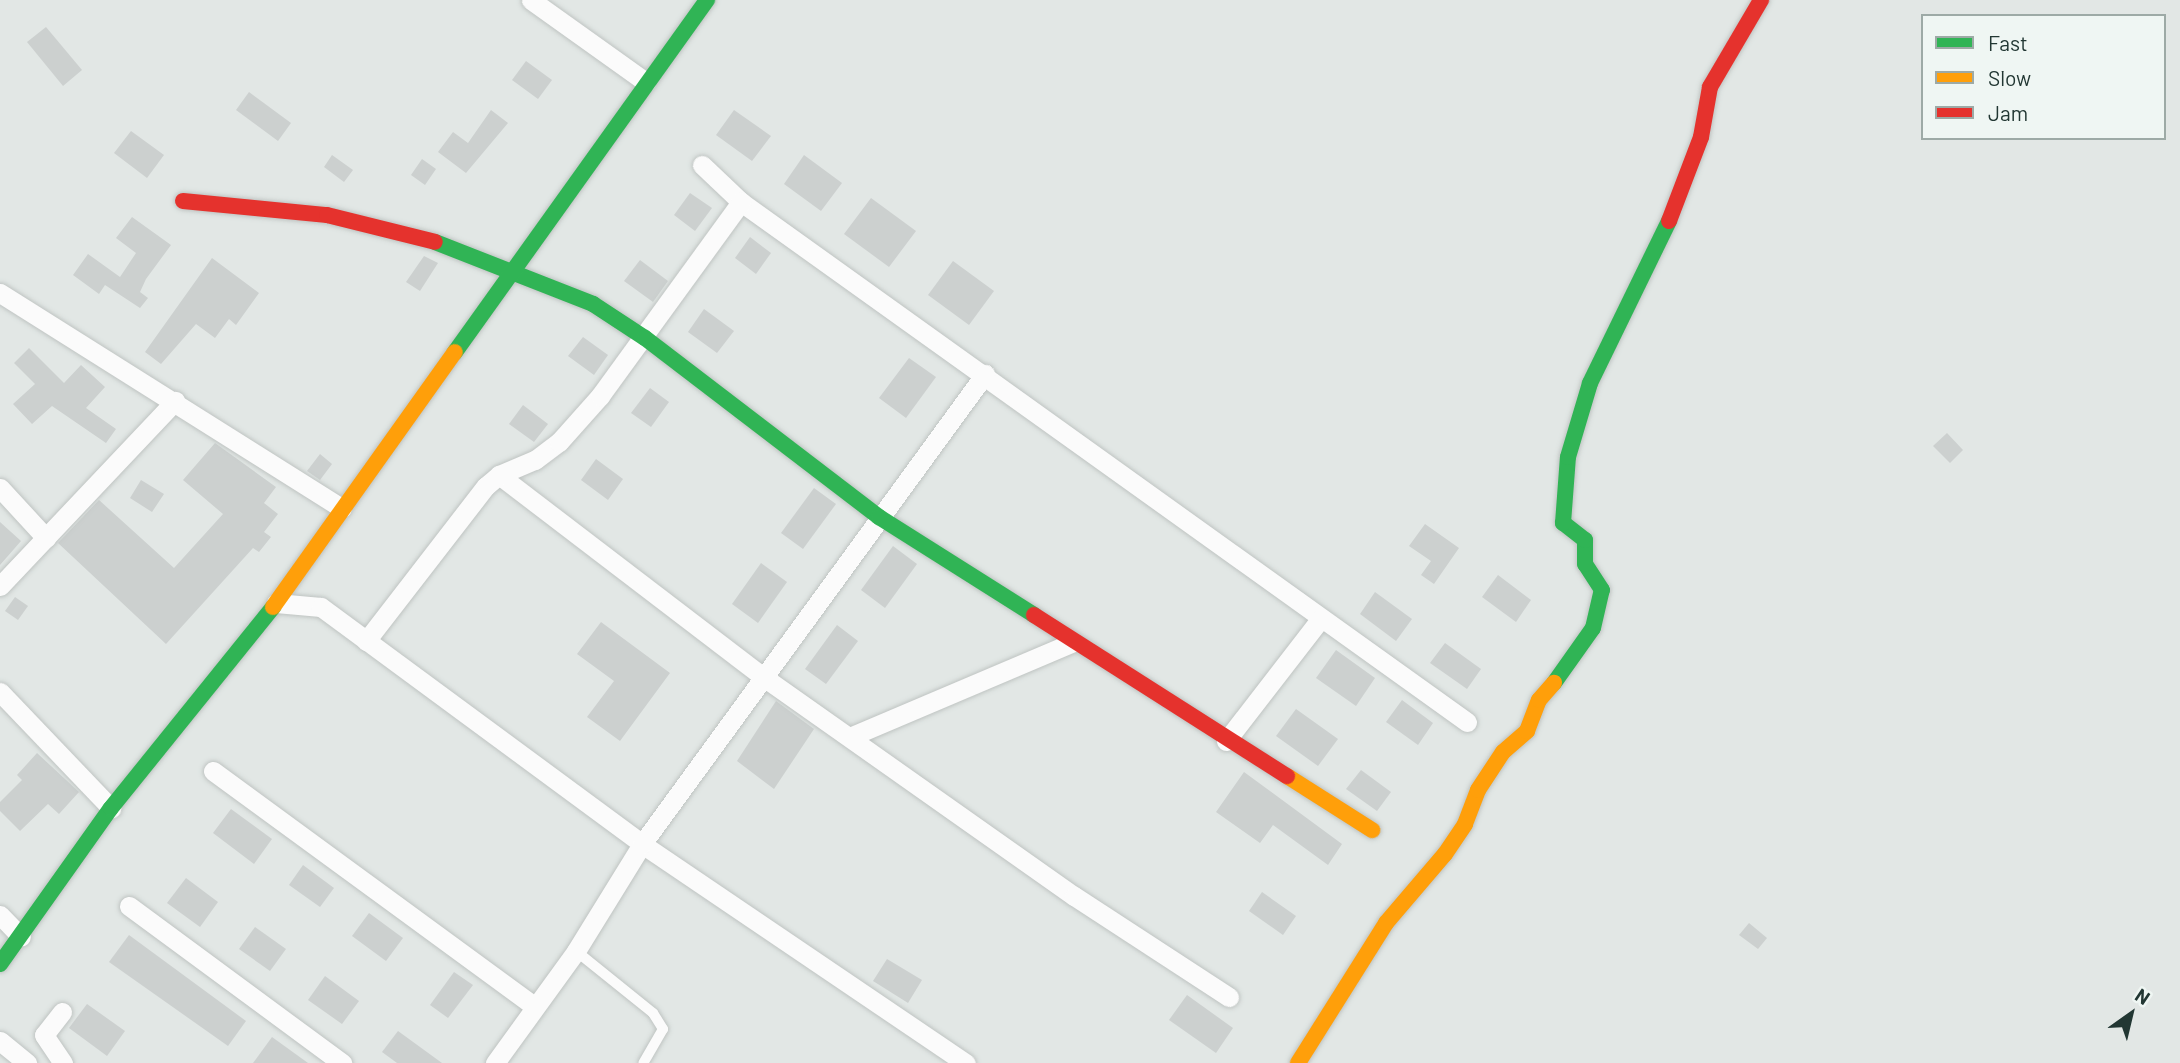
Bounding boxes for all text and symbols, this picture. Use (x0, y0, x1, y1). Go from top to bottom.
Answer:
legend (1921, 14, 2166, 140)
text: Fast (1988, 30, 2028, 55)
text: Slow (1988, 65, 2031, 90)
text: Jam (1988, 100, 2028, 125)
north arrow (2096, 979, 2166, 1049)
text: N (2131, 983, 2155, 1009)

